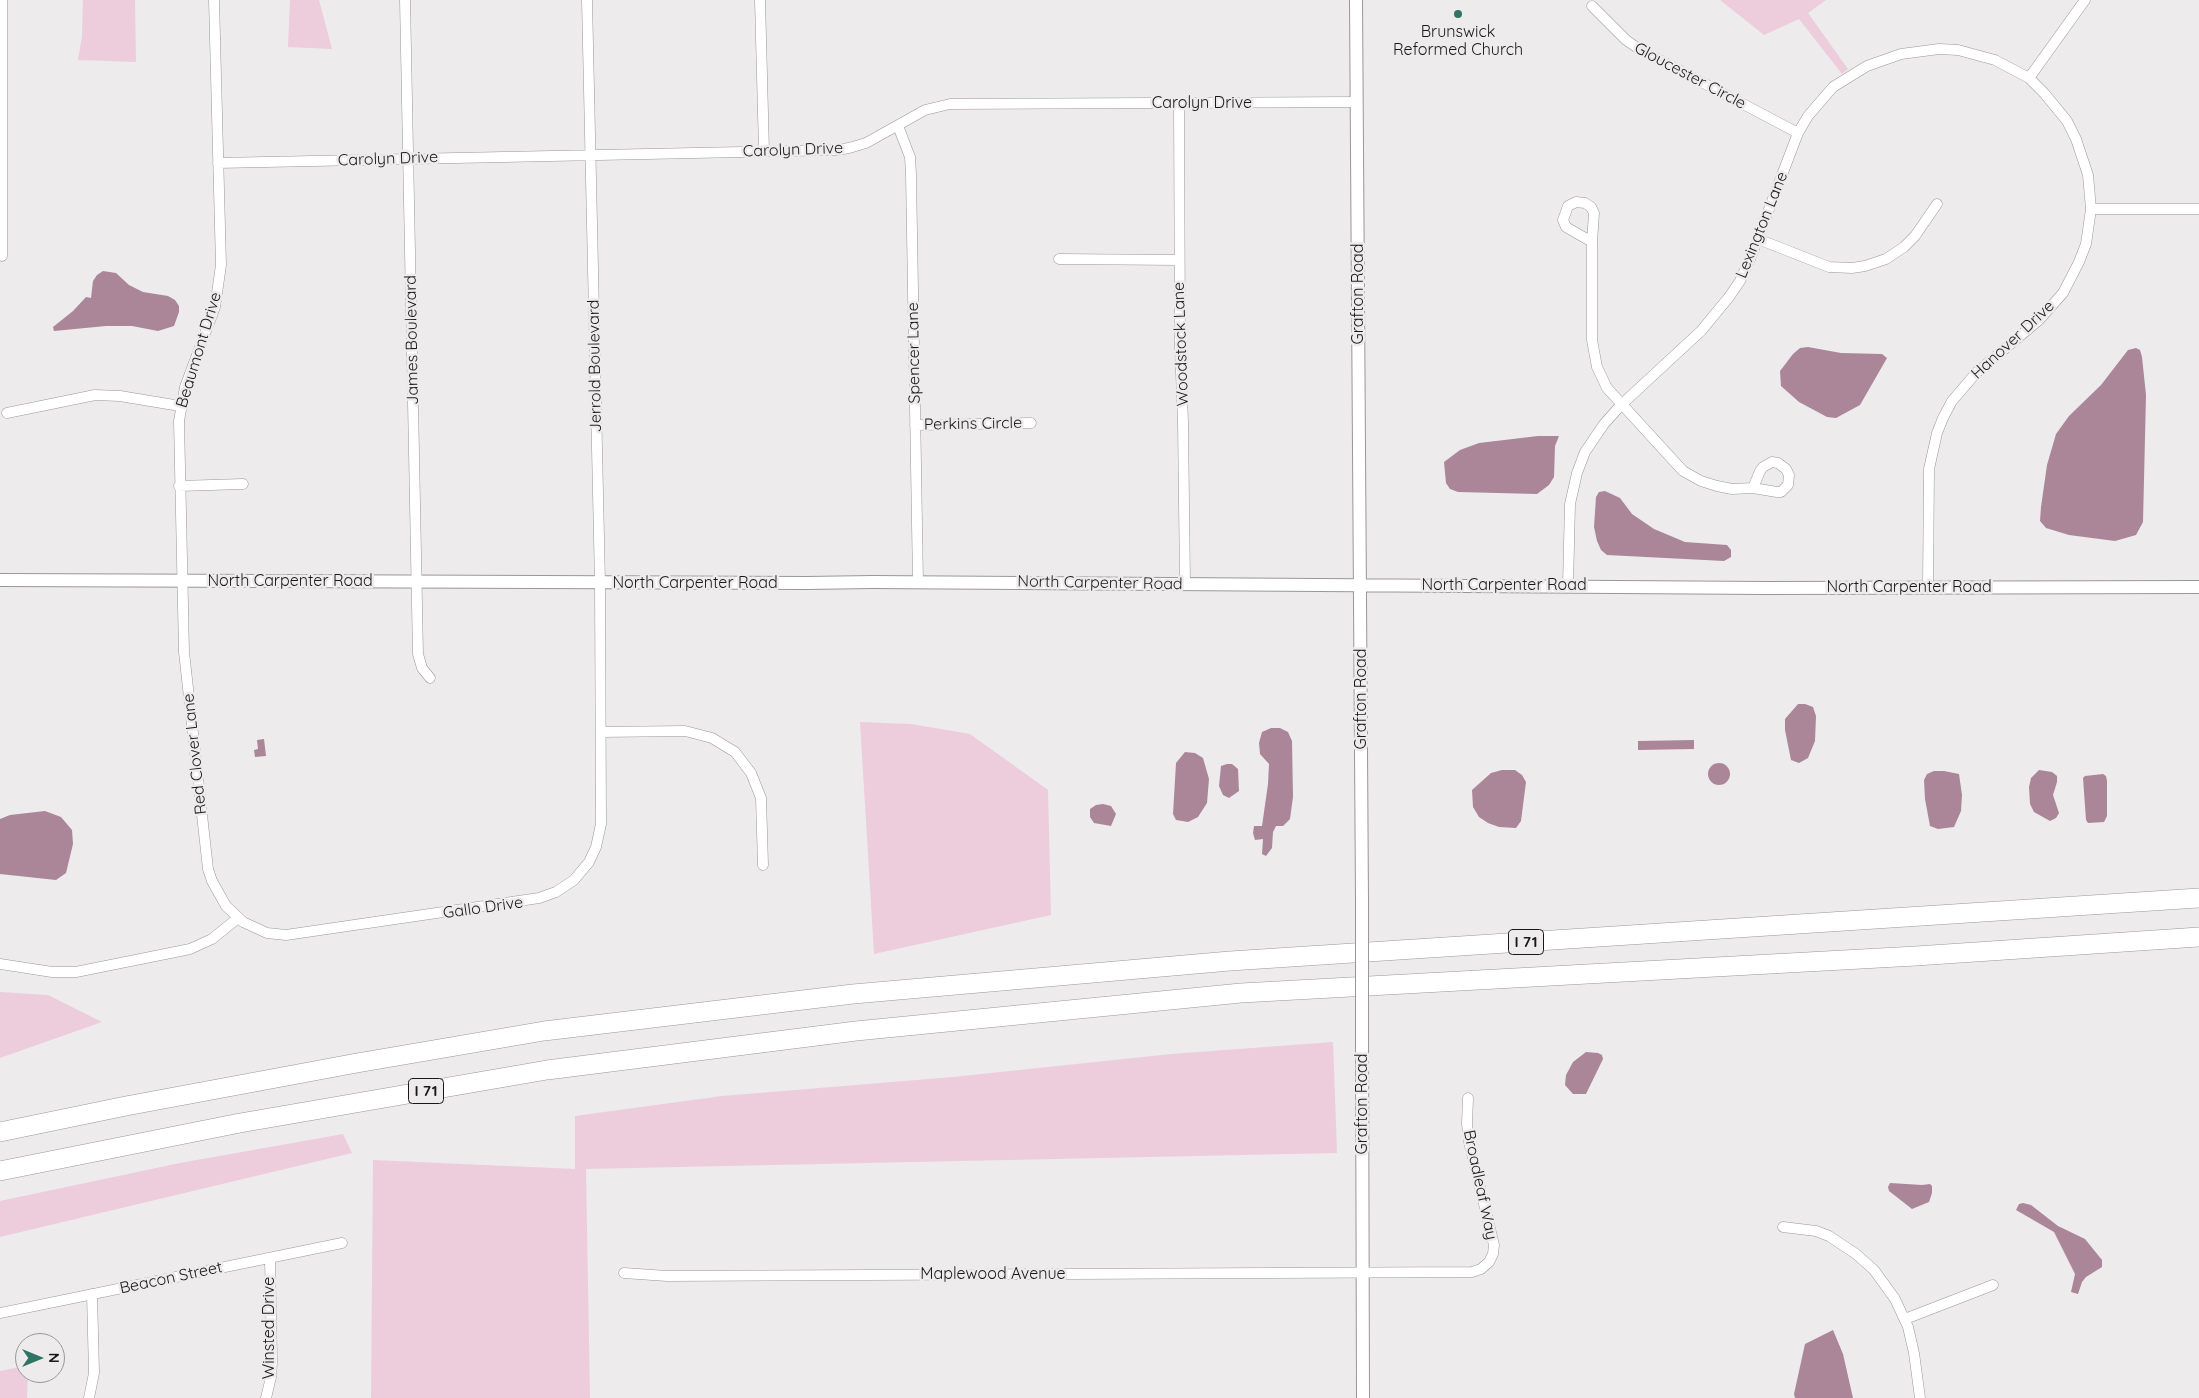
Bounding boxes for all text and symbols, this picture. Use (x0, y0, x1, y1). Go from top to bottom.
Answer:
marker: Brunswick Reformed Church (1452, 8, 1464, 20)
place label: Brunswick Reformed Church (1393, 22, 1523, 60)
street label: Gloucester Circle (1631, 38, 1749, 114)
street label: Carolyn Drive (1152, 93, 1252, 113)
street label: Carolyn Drive (743, 139, 843, 161)
street label: Carolyn Drive (338, 148, 438, 170)
street label: Lexington Lane (1732, 169, 1792, 281)
street label: Grafton Road (1348, 244, 1368, 344)
street label: James Boulevard (401, 275, 423, 405)
street label: Woodstock Lane (1169, 281, 1193, 407)
street label: Beaumont Drive (172, 290, 226, 410)
street label: Hanover Drive (1968, 297, 2058, 383)
street label: Jerrold Boulevard (584, 299, 606, 433)
street label: Spencer Lane (904, 302, 924, 404)
street label: Perkins Circle (924, 414, 1022, 434)
street label: North Carpenter Road (207, 571, 373, 591)
street label: North Carpenter Road (1017, 572, 1183, 594)
street label: North Carpenter Road (612, 573, 778, 593)
street label: North Carpenter Road (1421, 575, 1587, 595)
street label: North Carpenter Road (1826, 577, 1992, 597)
street label: Grafton Road (1351, 649, 1371, 749)
street label: Red Clover Lane (179, 692, 211, 816)
street label: Gallo Drive (442, 893, 524, 923)
road number: I 71 (1508, 930, 1544, 954)
street label: Grafton Road (1352, 1054, 1372, 1154)
road number: I 71 (408, 1078, 444, 1104)
street label: Broadleaf Way (1459, 1128, 1501, 1242)
street label: Beacon Street (118, 1258, 224, 1298)
street label: Maplewood Avenue (920, 1264, 1066, 1284)
street label: Winsted Drive (259, 1277, 279, 1379)
north arrow (15, 1333, 65, 1383)
text: N (45, 1353, 63, 1363)

